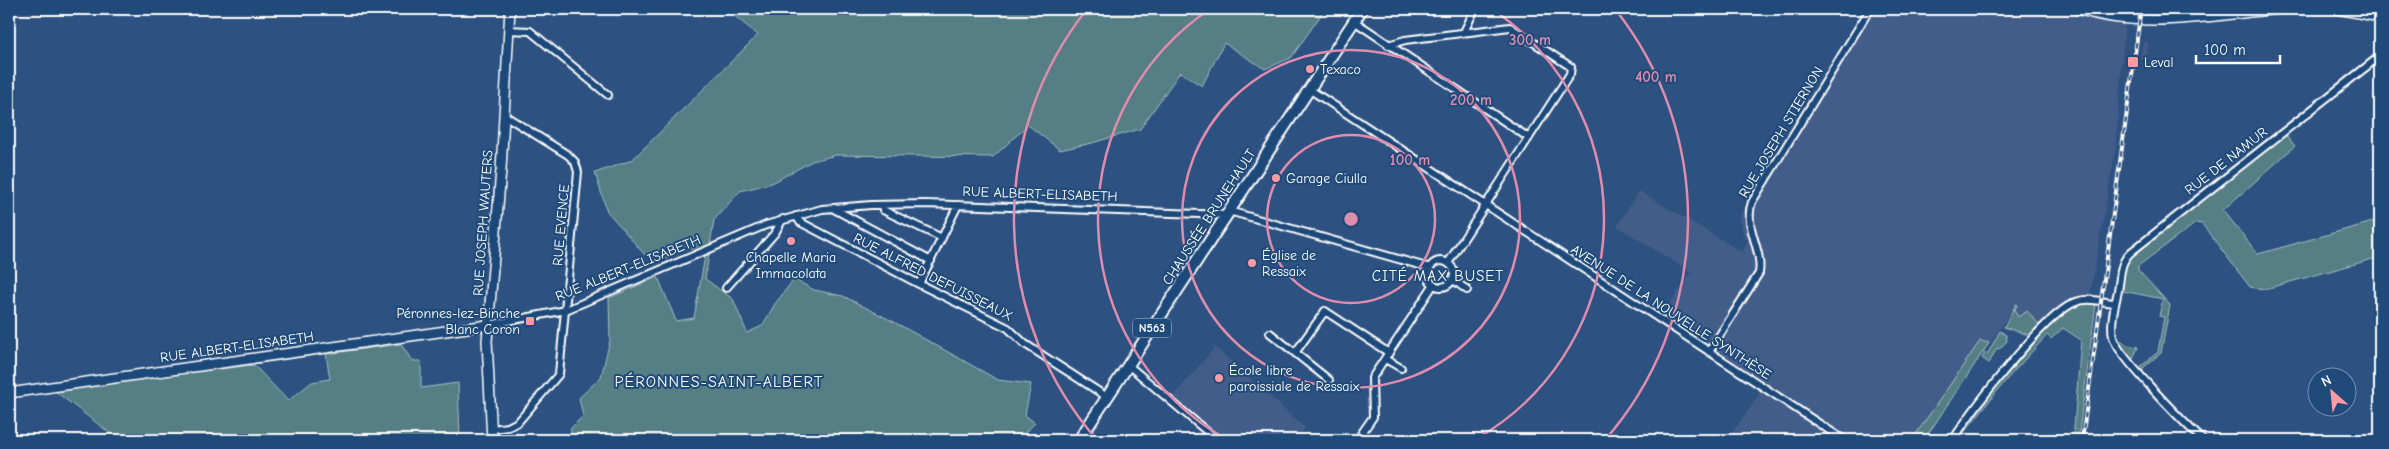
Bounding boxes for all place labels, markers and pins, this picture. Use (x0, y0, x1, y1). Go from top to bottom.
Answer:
place label: Leval (2144, 54, 2174, 71)
marker: Leval (2126, 55, 2140, 69)
place label: Texaco (1320, 61, 1361, 78)
marker: Texaco (1304, 63, 1316, 75)
place label: Garage Ciulla (1286, 170, 1367, 187)
marker: Garage Ciulla (1270, 172, 1282, 184)
centre of rings (1342, 210, 1360, 228)
marker: Chapelle Maria Immacolata (785, 235, 797, 247)
place label: Église de Ressaix (1262, 247, 1316, 280)
place label: Chapelle Maria Immacolata (746, 249, 836, 282)
marker: Église de Ressaix (1246, 257, 1258, 269)
place label: Péronnes-lez-Binche Blanc Coron (396, 305, 520, 338)
marker: Péronnes-lez-Binche Blanc Coron (524, 315, 536, 327)
place label: École libre paroissiale de Ressaix (1229, 362, 1360, 395)
marker: École libre paroissiale de Ressaix (1213, 372, 1225, 384)

